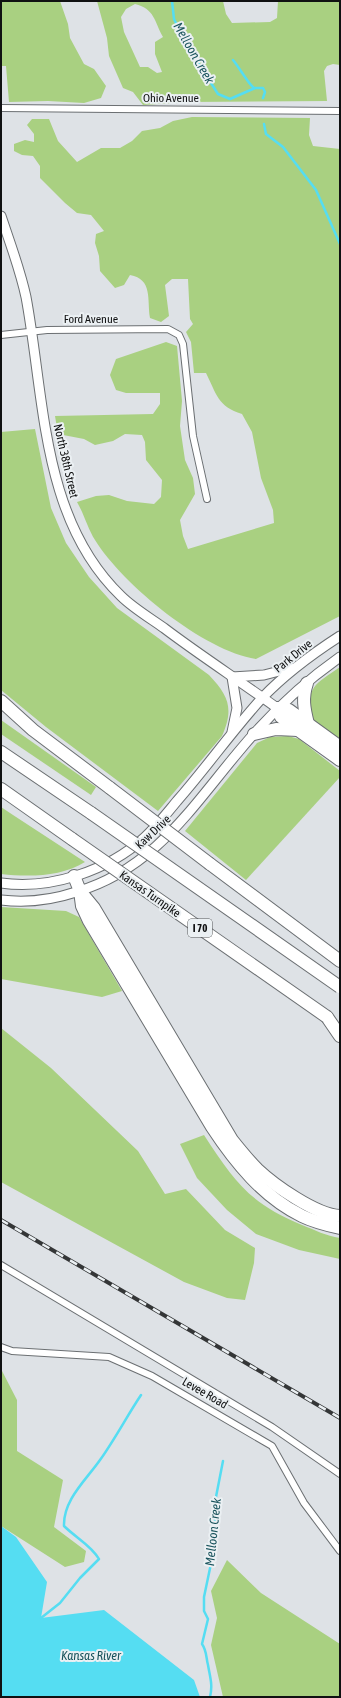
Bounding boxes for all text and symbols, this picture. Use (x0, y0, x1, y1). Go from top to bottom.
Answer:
water label: Melloon Creek (170, 20, 218, 87)
street label: Ohio Avenue (143, 91, 199, 105)
street label: Ford Avenue (64, 312, 118, 326)
street label: North 38th Street (51, 423, 81, 500)
street label: Park Drive (271, 636, 315, 676)
street label: Kaw Drive (132, 812, 174, 852)
street label: Kansas Turnpike (117, 868, 183, 920)
road number: I 70 (188, 919, 212, 937)
street label: Levee Road (180, 1374, 230, 1412)
water label: Melloon Creek (202, 1497, 224, 1567)
water label: Kansas River (61, 1648, 122, 1663)

